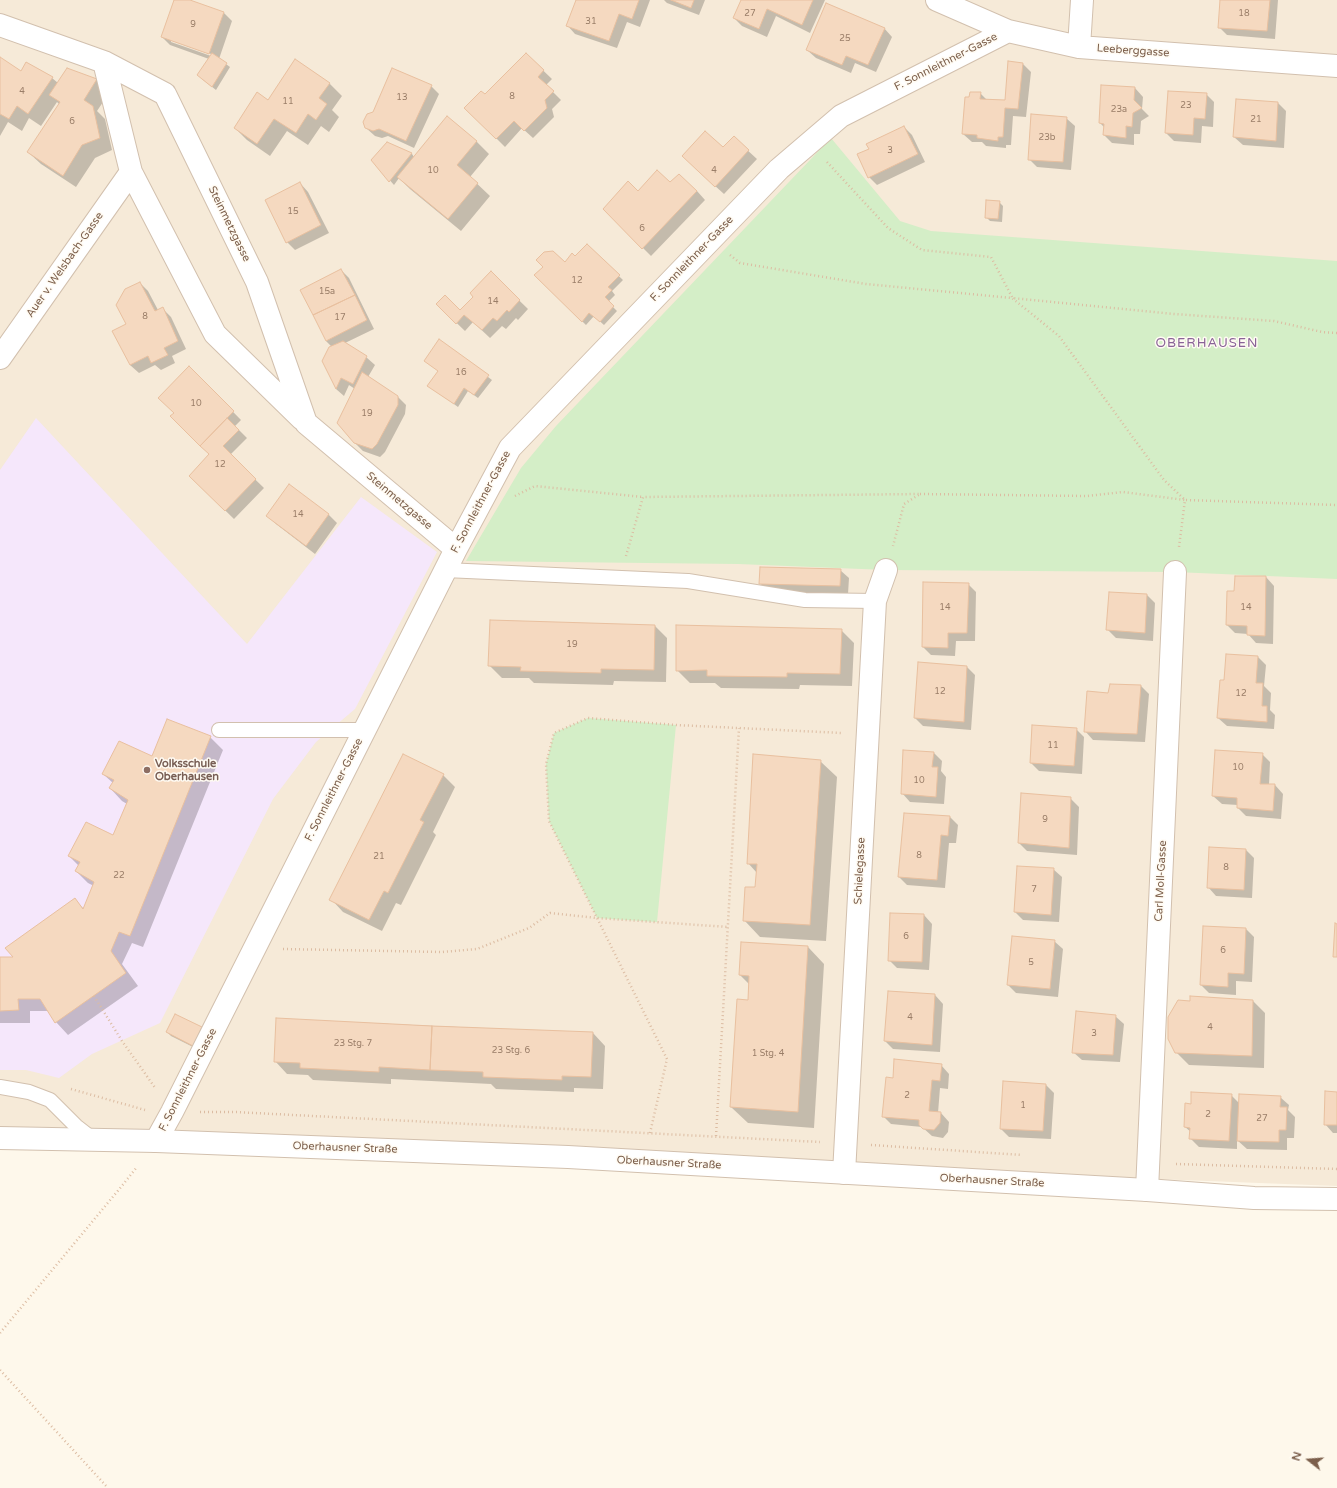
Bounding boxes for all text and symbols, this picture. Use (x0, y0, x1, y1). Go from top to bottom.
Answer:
house number: 27 (744, 9, 756, 19)
house number: 18 (1238, 9, 1250, 19)
house number: 31 (585, 17, 597, 27)
house number: 9 (190, 20, 196, 30)
street label: F. Sonnleithner-Gasse (892, 30, 1000, 94)
house number: 25 (839, 34, 851, 44)
street label: Leeberggasse (1096, 42, 1170, 60)
house number: 4 (19, 87, 25, 97)
house number: 8 (509, 92, 515, 102)
house number: 13 (396, 93, 408, 103)
house number: 11 (282, 97, 294, 107)
house number: 23 (1180, 101, 1192, 111)
house number: 23a (1111, 105, 1127, 115)
house number: 21 (1250, 115, 1262, 125)
house number: 6 (69, 117, 75, 127)
house number: 23b (1039, 133, 1055, 143)
house number: 3 (887, 146, 893, 156)
house number: 10 (427, 166, 439, 176)
house number: 4 (711, 166, 717, 176)
street label: Steinmetzgasse (205, 184, 253, 264)
house number: 15 (287, 207, 299, 217)
street label: Auer v. Welsbach-Gasse (24, 210, 106, 320)
street label: F. Sonnleithner-Gasse (648, 213, 736, 305)
house number: 6 (639, 224, 645, 234)
house number: 12 (571, 276, 583, 286)
house number: 15a (319, 287, 335, 297)
house number: 14 (487, 297, 499, 307)
house number: 8 (142, 312, 148, 322)
house number: 17 (334, 313, 346, 323)
district label: OBERHAUSEN (1156, 336, 1258, 352)
house number: 16 (455, 368, 467, 378)
house number: 10 (190, 399, 202, 409)
house number: 19 (361, 409, 373, 419)
street label: F. Sonnleithner-Gasse (448, 449, 514, 555)
house number: 12 (214, 460, 226, 470)
street label: Steinmetzgasse (363, 470, 435, 532)
house number: 14 (292, 510, 304, 520)
house number: 14 (939, 603, 951, 613)
house number: 14 (1240, 603, 1252, 613)
house number: 19 (566, 640, 578, 650)
house number: 12 (934, 687, 946, 697)
house number: 12 (1235, 689, 1247, 699)
street label: F. Sonnleithner-Gasse (302, 736, 366, 844)
house number: 11 (1047, 741, 1059, 751)
place label: Volksschule Oberhausen (155, 757, 219, 783)
house number: 10 (1232, 763, 1244, 773)
marker: Volksschule Oberhausen (142, 765, 152, 775)
house number: 10 (913, 776, 925, 786)
house number: 9 (1042, 815, 1048, 825)
street label: Schielegasse (852, 837, 868, 905)
street label: Carl Moll-Gasse (1152, 840, 1170, 922)
house number: 8 (916, 851, 922, 861)
house number: 21 (373, 852, 385, 862)
house number: 8 (1223, 863, 1229, 873)
house number: 22 (113, 871, 125, 881)
house number: 7 (1031, 885, 1037, 895)
house number: 6 (903, 932, 909, 942)
house number: 6 (1220, 946, 1226, 956)
house number: 5 (1028, 958, 1034, 968)
house number: 4 (907, 1013, 913, 1023)
house number: 4 (1207, 1023, 1213, 1033)
street label: F. Sonnleithner-Gasse (156, 1026, 220, 1134)
house number: 3 (1091, 1029, 1097, 1039)
house number: 23 Stg. 7 (334, 1039, 372, 1049)
house number: 23 Stg. 6 (492, 1046, 530, 1056)
house number: 1 Stg. 4 (752, 1049, 784, 1059)
house number: 2 (904, 1091, 910, 1101)
house number: 1 (1020, 1101, 1026, 1111)
house number: 2 (1205, 1110, 1211, 1120)
house number: 27 (1256, 1114, 1268, 1124)
street label: Oberhausner Straße (292, 1140, 398, 1156)
street label: Oberhausner Straße (616, 1154, 722, 1172)
street label: Oberhausner Straße (939, 1172, 1045, 1190)
north arrow (1289, 1440, 1329, 1480)
text: N (1290, 1450, 1305, 1462)

